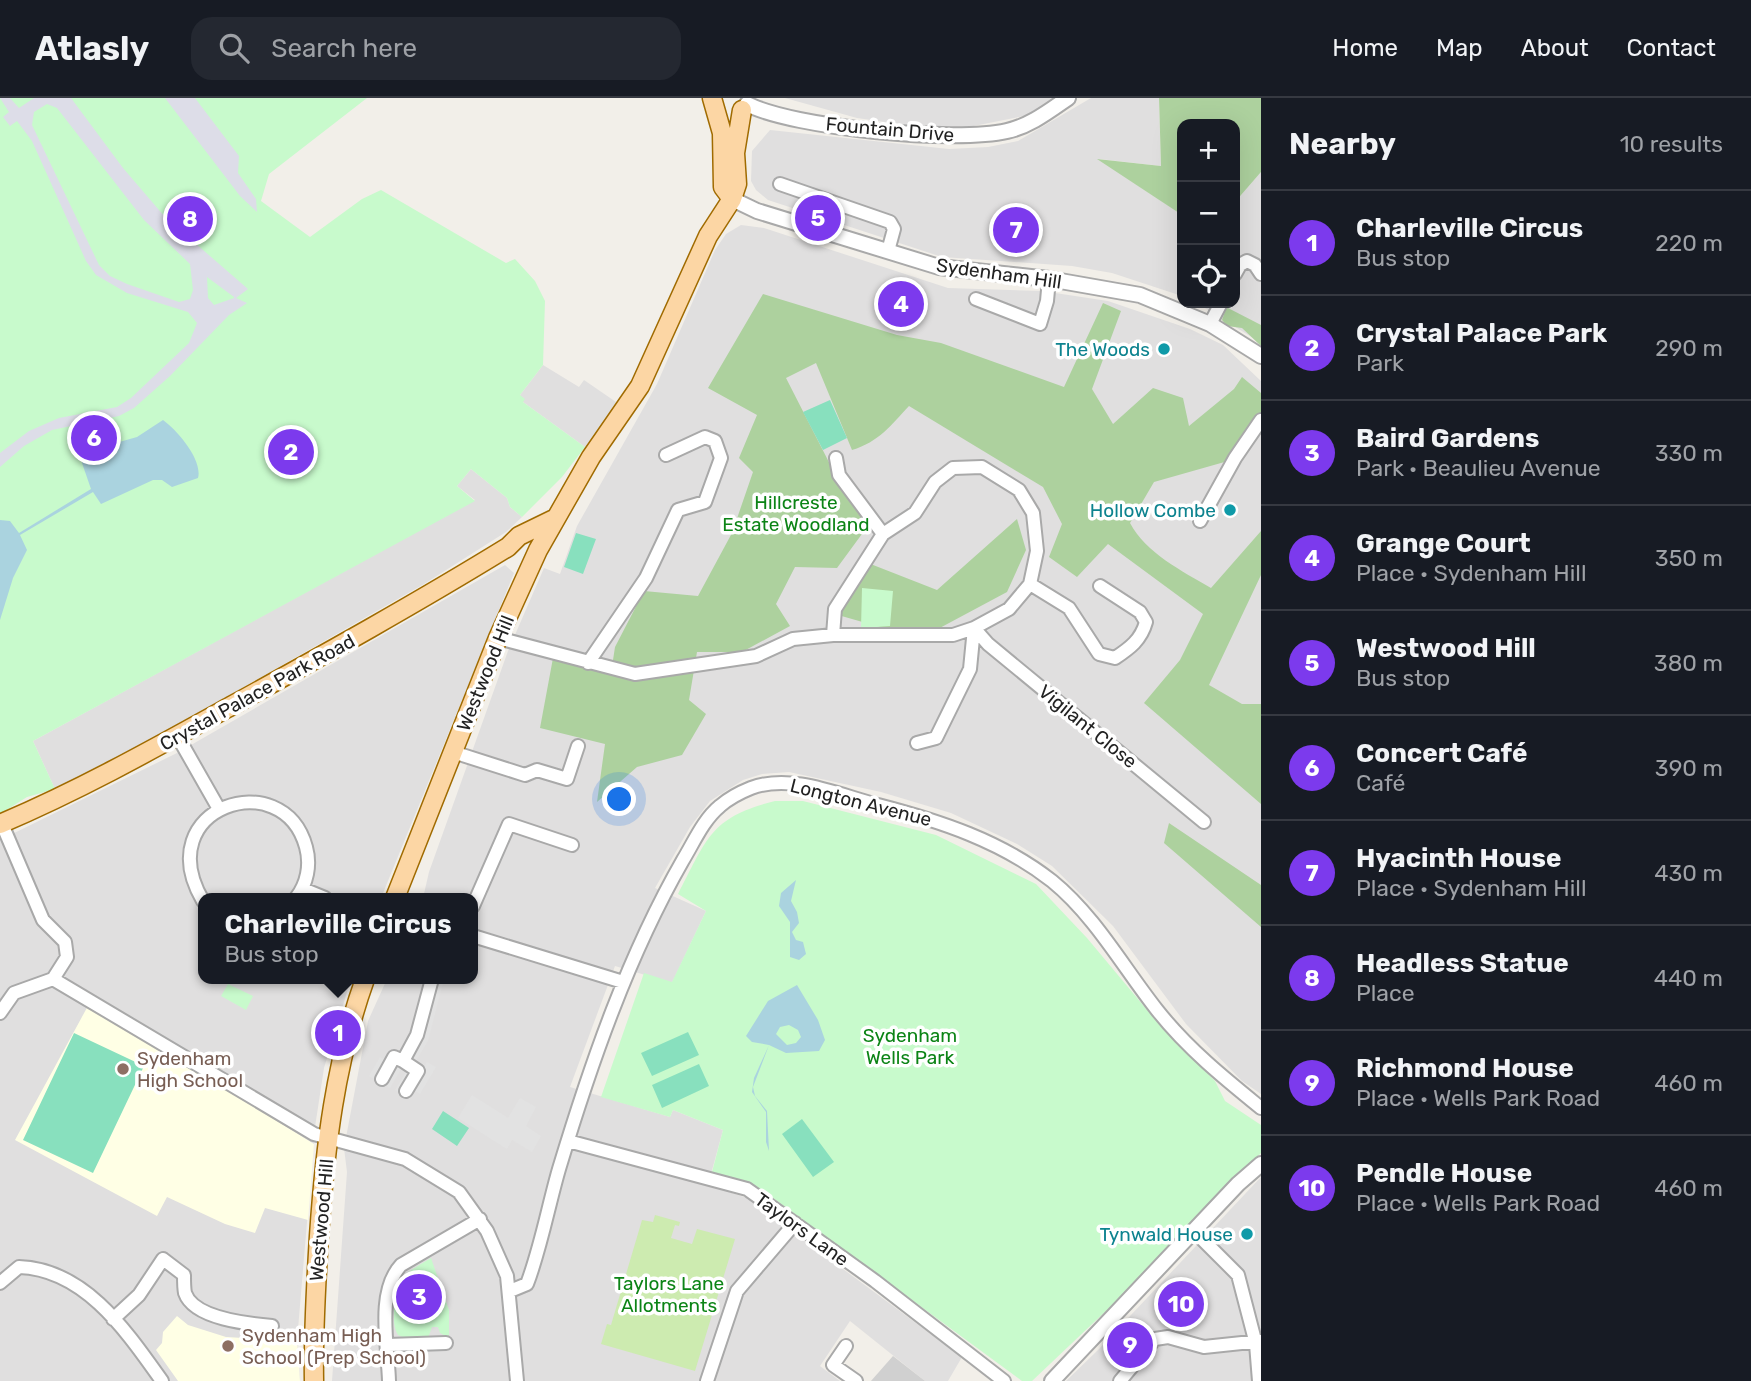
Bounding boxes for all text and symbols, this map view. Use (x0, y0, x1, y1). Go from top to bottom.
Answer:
search box (191, 17, 681, 80)
text: Atlasly (35, 29, 149, 68)
icon: search (215, 29, 253, 67)
text: Search here (271, 33, 417, 64)
text: Home (1332, 34, 1398, 62)
text: Map (1436, 34, 1483, 62)
text: About (1521, 34, 1589, 62)
text: Contact (1627, 34, 1716, 62)
street label: Fountain Drive (825, 112, 955, 147)
map controls (1177, 119, 1240, 308)
button: + (1177, 119, 1240, 182)
text: Nearby (1289, 126, 1396, 162)
text: 10 results (1620, 130, 1723, 158)
button: − (1177, 182, 1240, 245)
pin: 5 (795, 192, 841, 244)
pin: 8 (167, 193, 213, 245)
pin: 7 (993, 204, 1039, 256)
text: Charleville Circus (1356, 213, 1583, 244)
text: 1 (1306, 229, 1318, 257)
text: 220 m (1655, 229, 1723, 257)
text: Bus stop (1356, 244, 1450, 272)
button: locate (1177, 245, 1240, 308)
street label: Sydenham Hill (935, 253, 1063, 294)
pin: 4 (878, 278, 924, 330)
text: Crystal Palace Park (1356, 318, 1607, 349)
text: 2 (1305, 334, 1319, 362)
text: 290 m (1655, 334, 1723, 362)
place label: The Woods (1055, 338, 1150, 361)
marker: The Woods (1156, 341, 1172, 357)
text: Park (1356, 349, 1404, 377)
pin: 6 (71, 412, 117, 464)
text: Baird Gardens (1356, 423, 1539, 454)
pin: 2 (268, 426, 314, 478)
text: 3 (1304, 439, 1320, 467)
text: 330 m (1655, 439, 1723, 467)
text: Park · Beaulieu Avenue (1356, 454, 1601, 482)
park label: Hillcreste Estate Woodland (722, 491, 870, 536)
place label: Hollow Combe (1090, 499, 1216, 522)
marker: Hollow Combe (1222, 502, 1238, 518)
text: Grange Court (1356, 528, 1531, 559)
text: 4 (1304, 544, 1320, 572)
text: 350 m (1655, 544, 1723, 572)
text: Place · Sydenham Hill (1356, 559, 1587, 587)
street label: Westwood Hill (452, 612, 519, 734)
street label: Crystal Palace Park Road (156, 629, 359, 756)
text: Westwood Hill (1356, 633, 1536, 664)
text: 5 (1305, 649, 1319, 677)
text: 380 m (1654, 649, 1723, 677)
text: Bus stop (1356, 664, 1450, 692)
street label: Vigilant Close (1034, 680, 1142, 773)
text: Concert Café (1356, 738, 1527, 769)
text: 6 (1305, 754, 1319, 782)
text: 390 m (1655, 754, 1723, 782)
text: Café (1356, 769, 1405, 797)
street label: Longton Avenue (788, 774, 934, 831)
your location (602, 782, 636, 816)
text: Hyacinth House (1356, 843, 1561, 874)
text: 7 (1305, 859, 1319, 887)
text: 430 m (1654, 859, 1723, 887)
text: Place · Sydenham Hill (1356, 874, 1587, 902)
popup (198, 893, 478, 984)
text: Charleville Circus (224, 909, 452, 940)
text: Bus stop (224, 940, 319, 968)
text: Headless Statue (1356, 948, 1569, 979)
text: 8 (1304, 964, 1320, 992)
text: 440 m (1654, 964, 1723, 992)
text: Place (1356, 979, 1415, 1007)
pin: 1 (315, 1007, 361, 1059)
park label: Sydenham Wells Park (863, 1024, 957, 1069)
place label: Sydenham High School (137, 1047, 243, 1092)
text: Richmond House (1356, 1053, 1574, 1084)
marker: Sydenham High School (115, 1061, 131, 1077)
text: 9 (1305, 1069, 1319, 1097)
text: 460 m (1654, 1069, 1723, 1097)
text: Place · Wells Park Road (1356, 1084, 1600, 1112)
street label: Westwood Hill (305, 1158, 338, 1282)
text: Pendle House (1356, 1158, 1532, 1189)
text: 10 (1298, 1174, 1326, 1202)
text: 460 m (1654, 1174, 1723, 1202)
street label: Taylors Lane (750, 1188, 853, 1271)
text: Place · Wells Park Road (1356, 1189, 1600, 1217)
place label: Tynwald House (1099, 1223, 1233, 1246)
marker: Tynwald House (1239, 1226, 1255, 1242)
pin: 3 (396, 1271, 442, 1323)
park label: Taylors Lane Allotments (614, 1272, 724, 1317)
pin: 10 (1158, 1278, 1204, 1330)
pin: 9 (1107, 1319, 1153, 1371)
place label: Sydenham High School (Prep School) (242, 1324, 426, 1369)
marker: Sydenham High School (Prep School) (220, 1338, 236, 1354)

